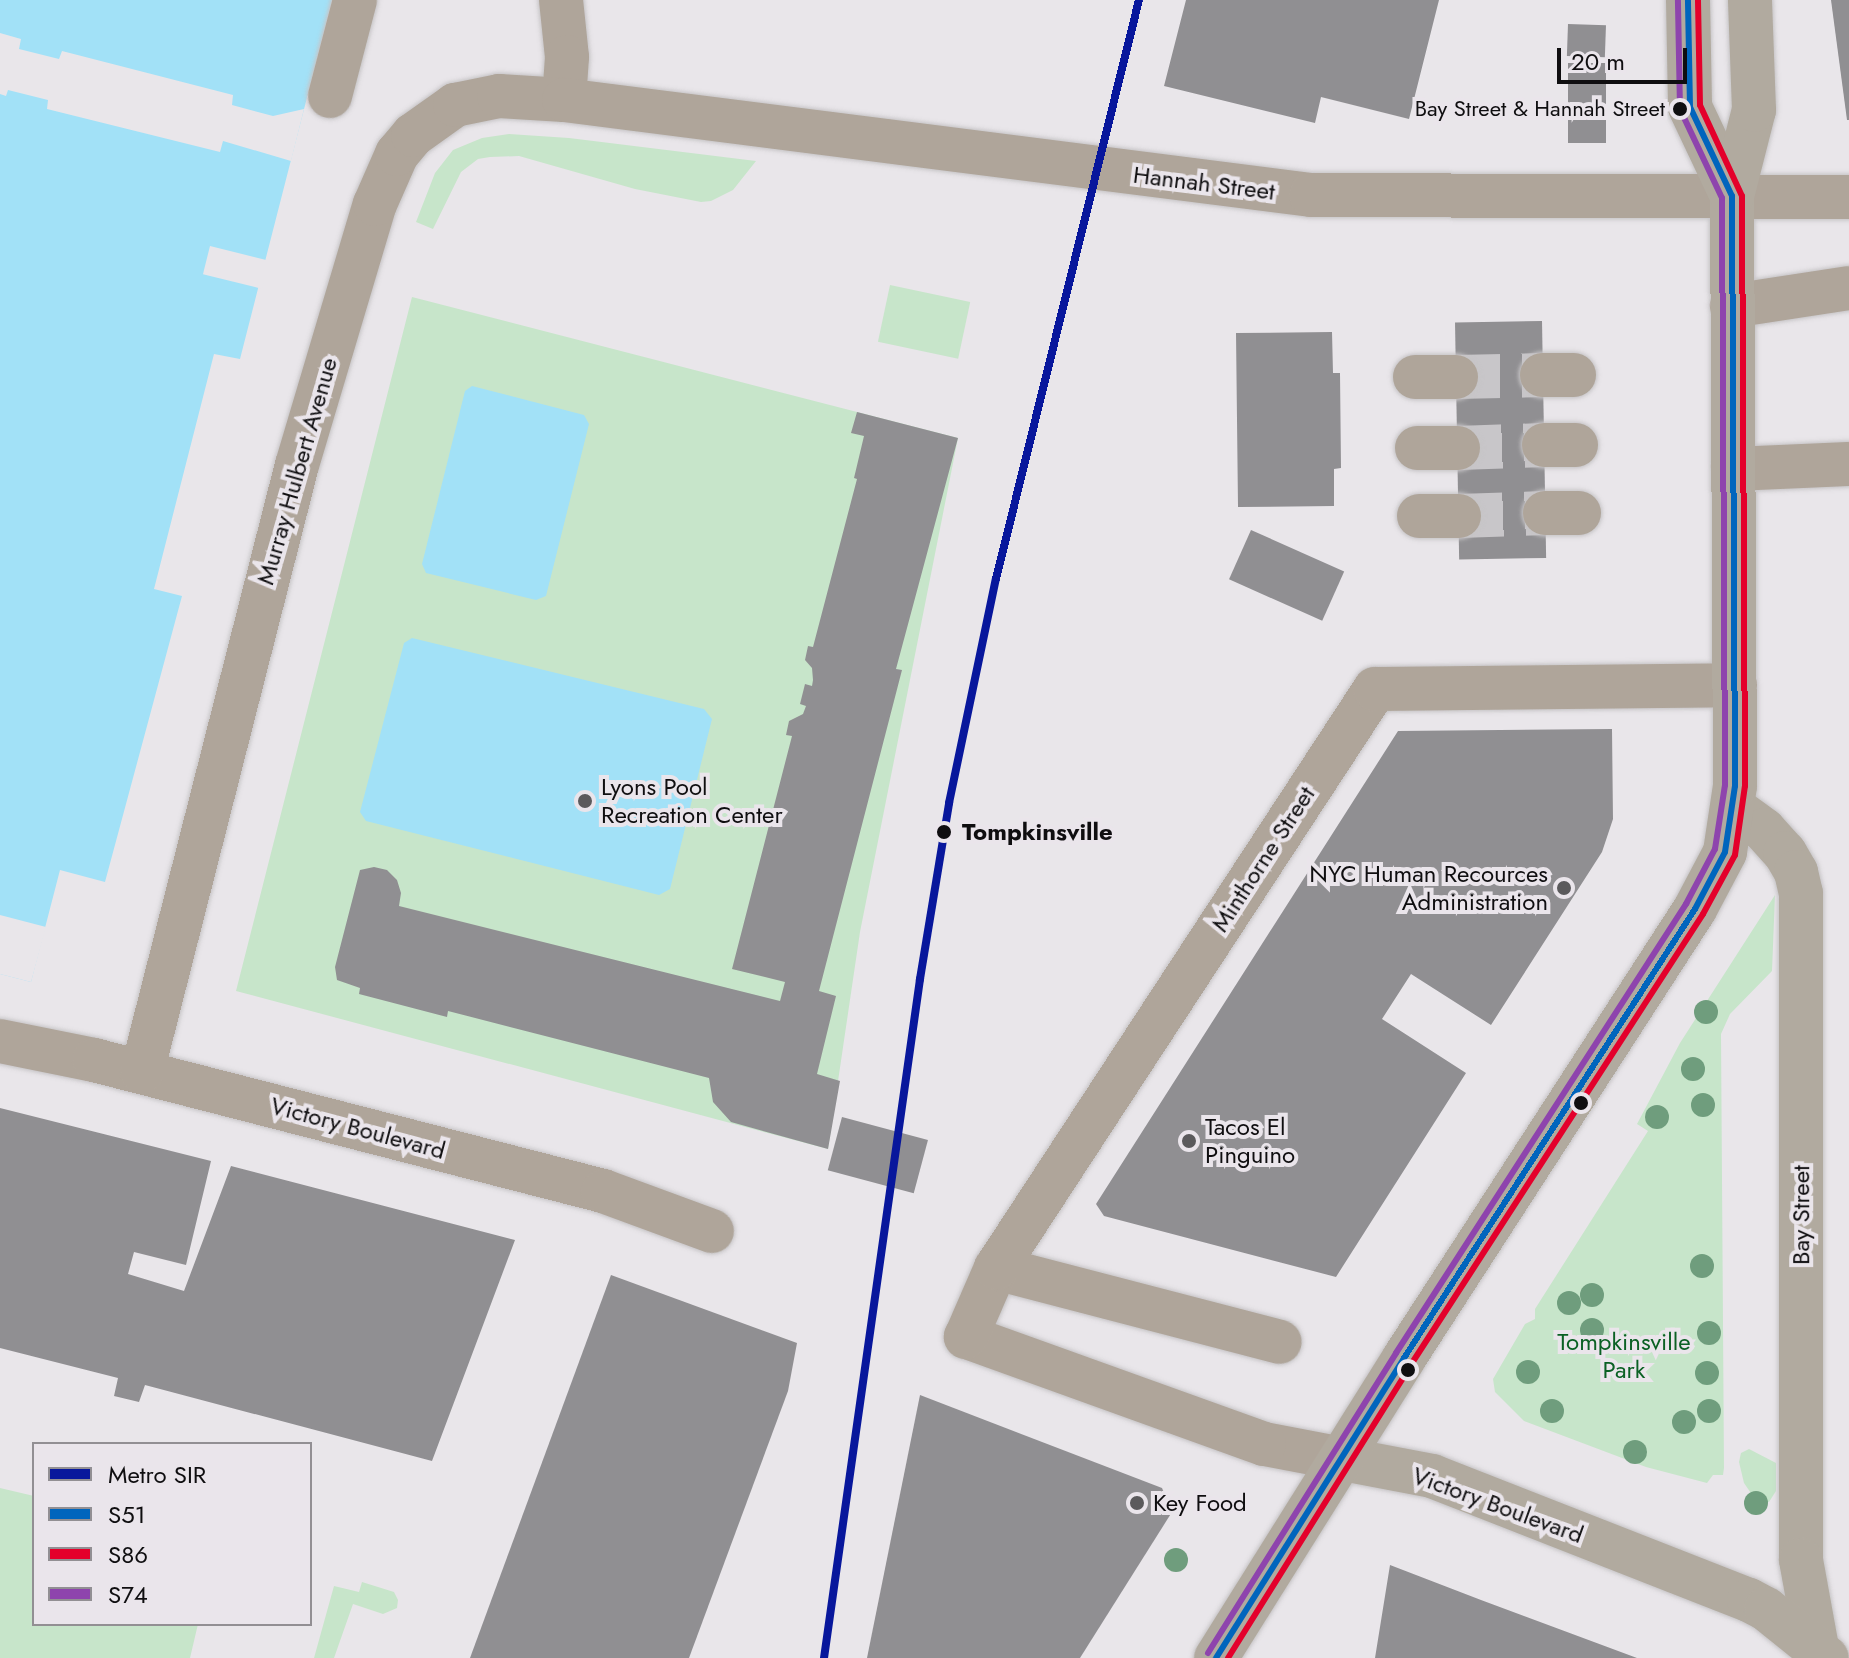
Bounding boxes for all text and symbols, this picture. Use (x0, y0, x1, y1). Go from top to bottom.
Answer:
scale bar (1561, 32, 1691, 82)
text: 20 m (1571, 44, 1625, 79)
place label: Bay Street & Hannah Street (1415, 96, 1665, 122)
marker: Bay Street & Hannah Street (1672, 101, 1688, 117)
street label: Hannah Street (1132, 160, 1276, 206)
street label: Murray Hulbert Avenue (251, 354, 343, 588)
place label: Lyons Pool Recreation Center (601, 773, 783, 829)
street label: Minthorne Street (1205, 781, 1321, 937)
marker: Lyons Pool Recreation Center (576, 792, 594, 810)
place label: Tompkinsville (962, 818, 1113, 846)
marker: Tompkinsville (933, 821, 955, 843)
place label: NYC Human Recources Administration (1309, 860, 1548, 916)
marker: NYC Human Recources Administration (1555, 879, 1573, 897)
street label: Victory Boulevard (267, 1091, 449, 1165)
unlabelled marker (1573, 1095, 1589, 1111)
place label: Tacos El Pinguino (1205, 1113, 1295, 1169)
marker: Tacos El Pinguino (1180, 1132, 1198, 1150)
street label: Bay Street (1787, 1165, 1815, 1265)
park label: Tompkinsville Park (1557, 1328, 1691, 1384)
unlabelled marker (1400, 1362, 1416, 1378)
legend (32, 1442, 312, 1626)
text: Metro SIR (108, 1457, 206, 1492)
street label: Victory Boulevard (1409, 1461, 1587, 1549)
place label: Key Food (1153, 1489, 1247, 1517)
marker: Key Food (1128, 1494, 1146, 1512)
text: S51 (108, 1497, 146, 1532)
text: S86 (108, 1537, 148, 1572)
text: S74 (108, 1577, 148, 1612)

